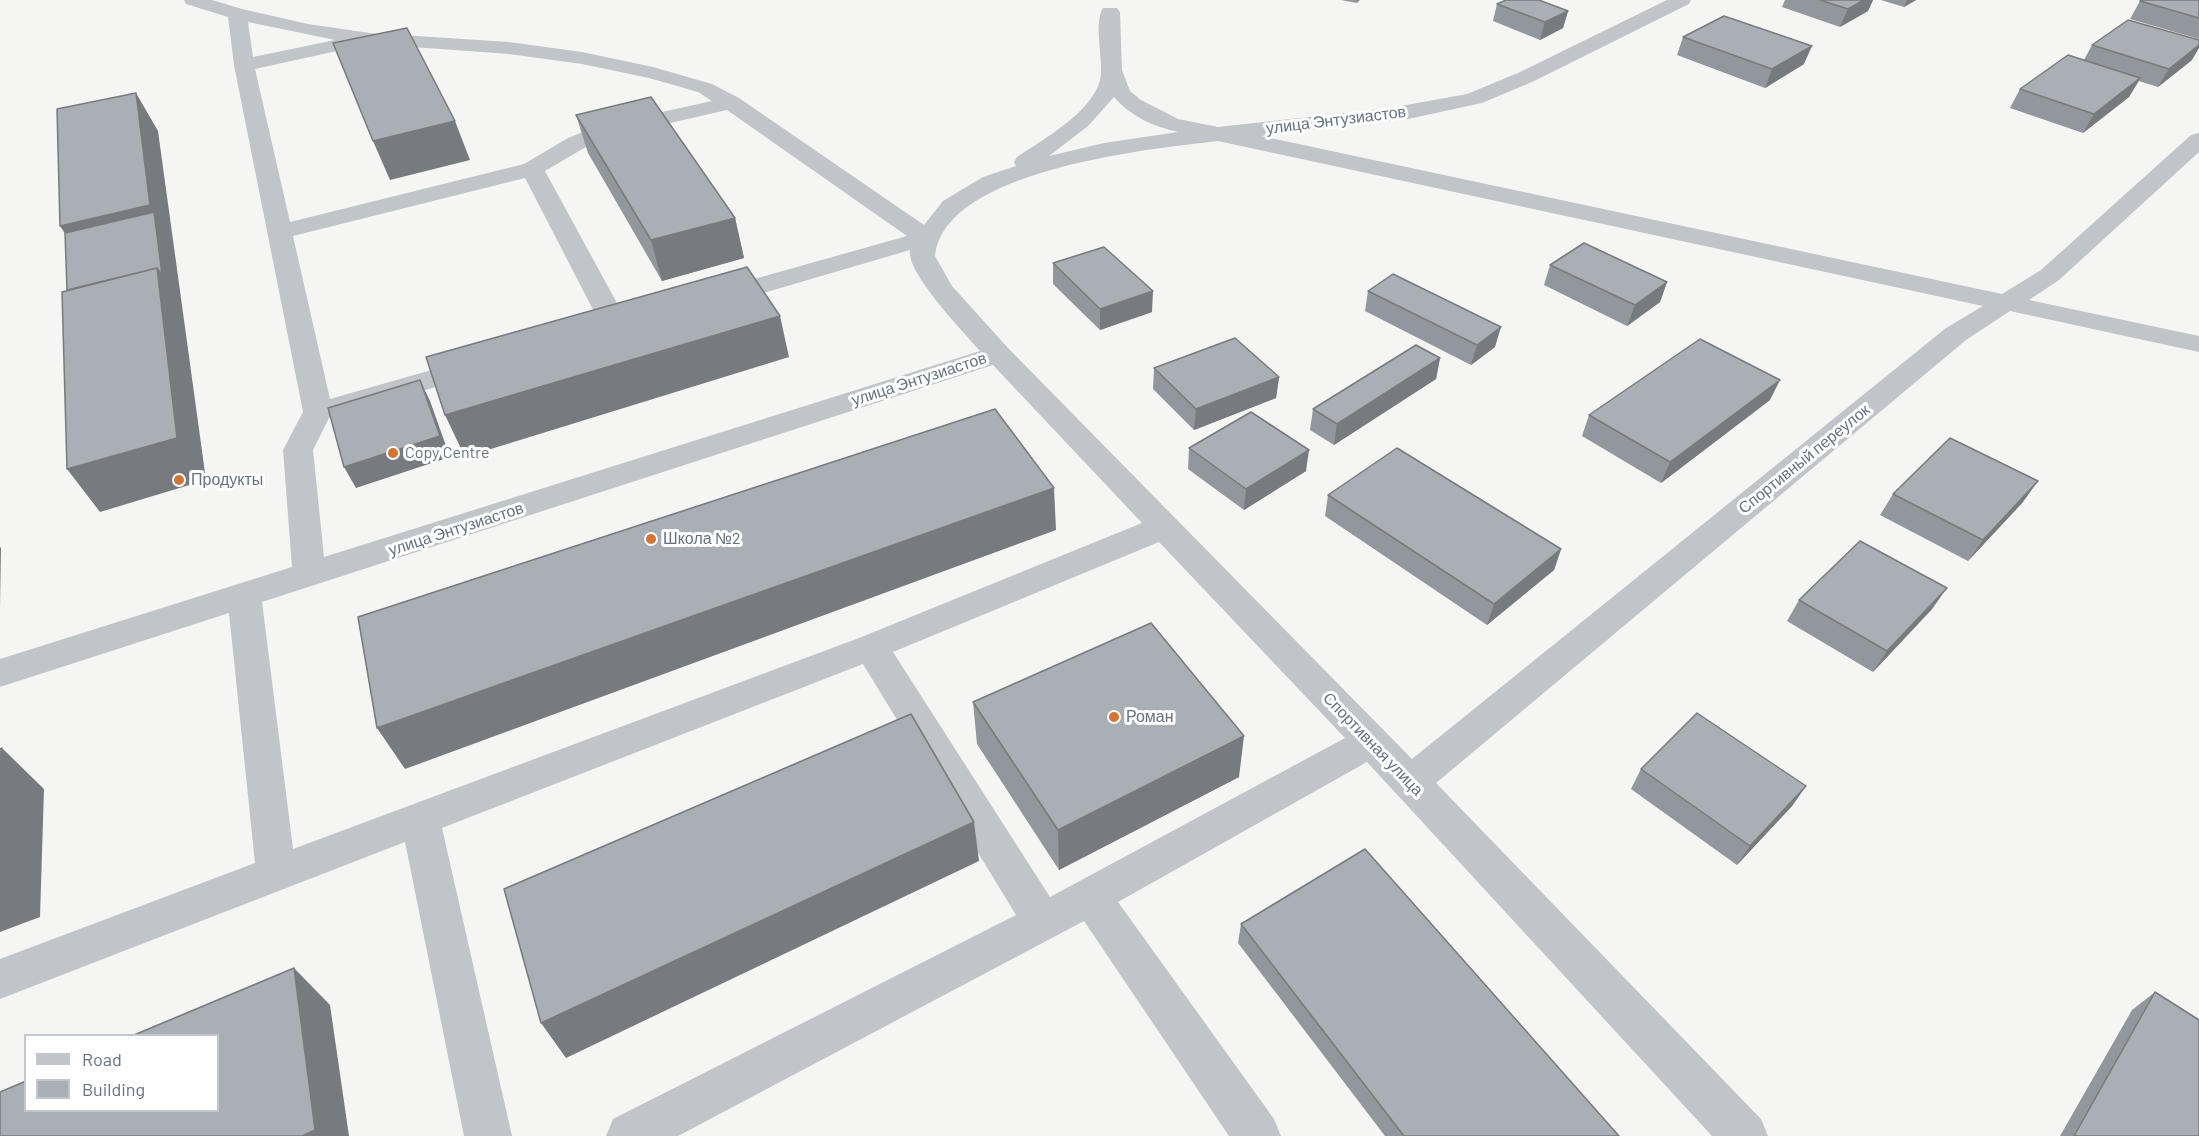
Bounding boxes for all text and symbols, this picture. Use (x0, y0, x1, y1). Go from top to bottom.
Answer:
street label: улица Энтузиастов (1265, 102, 1407, 138)
street label: улица Энтузиастов (849, 348, 989, 410)
street label: Спортивный переулок (1735, 400, 1873, 518)
place label: Copy Centre (405, 443, 490, 463)
marker: Copy Centre (386, 446, 400, 460)
place label: Продукты (191, 470, 263, 490)
marker: Продукты (172, 473, 186, 487)
street label: улица Энтузиастов (386, 498, 526, 560)
place label: Школа №2 (663, 529, 741, 549)
marker: Школа №2 (644, 532, 658, 546)
street label: Спортивная улица (1319, 688, 1427, 800)
place label: Роман (1126, 707, 1174, 727)
marker: Роман (1107, 710, 1121, 724)
legend (24, 1034, 219, 1112)
text: Road (82, 1048, 122, 1070)
text: Building (82, 1078, 145, 1100)

